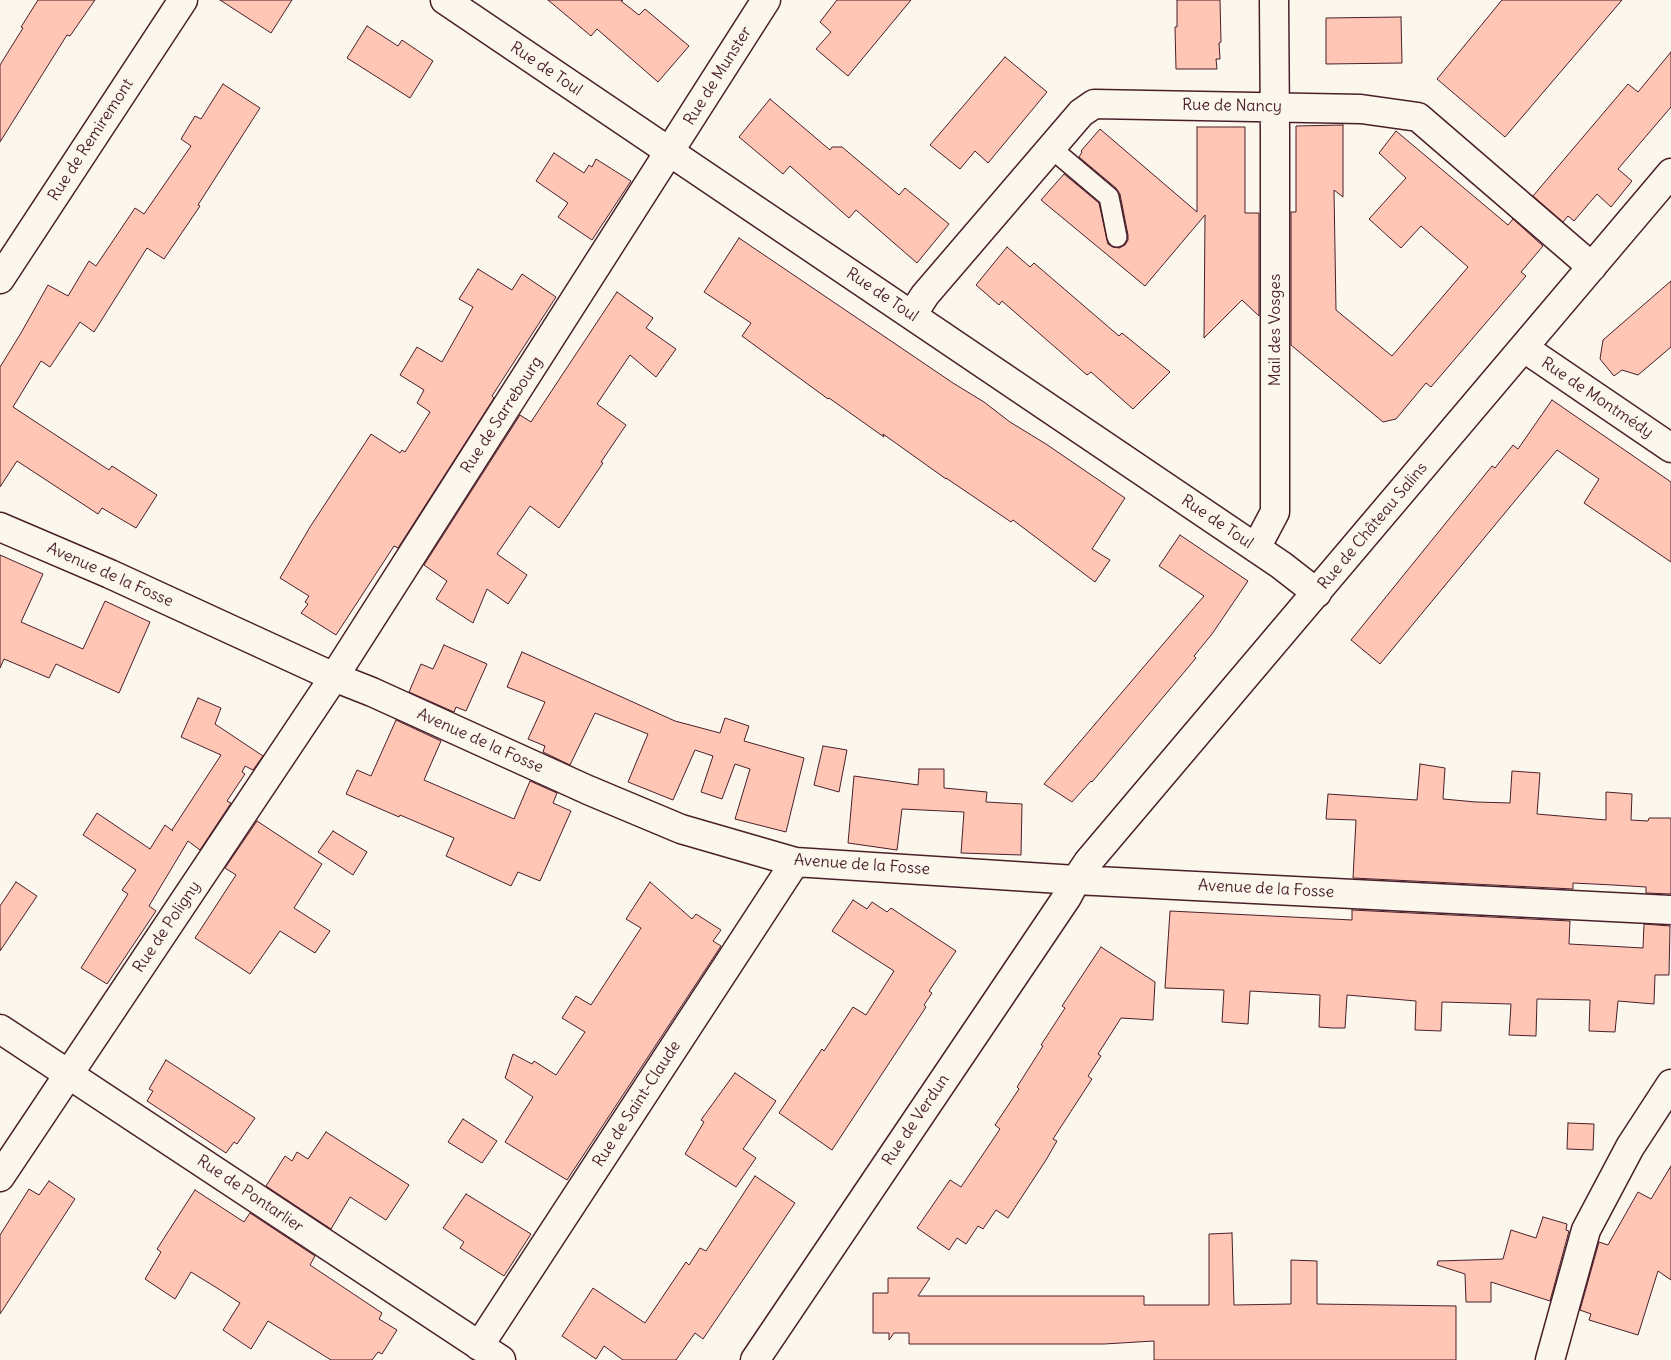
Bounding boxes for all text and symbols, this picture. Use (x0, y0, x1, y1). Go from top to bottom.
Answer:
street label: Rue de Munster (680, 23, 756, 129)
street label: Rue de Toul (506, 38, 586, 100)
street label: Rue de Remiremont (44, 75, 138, 205)
street label: Rue de Nancy (1182, 96, 1282, 116)
street label: Rue de Toul (842, 264, 922, 326)
street label: Mail des Vosges (1265, 274, 1285, 386)
street label: Rue de Sarrebourg (457, 353, 547, 477)
street label: Rue de Montmédy (1537, 353, 1657, 443)
street label: Rue de Château Salins (1314, 458, 1432, 594)
street label: Rue de Toul (1177, 491, 1257, 553)
street label: Avenue de la Fosse (44, 539, 176, 611)
street label: Avenue de la Fosse (414, 705, 546, 777)
street label: Avenue de la Fosse (793, 851, 931, 879)
street label: Avenue de la Fosse (1197, 876, 1335, 902)
street label: Rue de Poligny (129, 878, 205, 976)
street label: Rue de Saint-Claude (589, 1037, 685, 1171)
street label: Rue de Verdun (878, 1071, 954, 1169)
street label: Rue de Pontarlier (193, 1151, 307, 1237)

